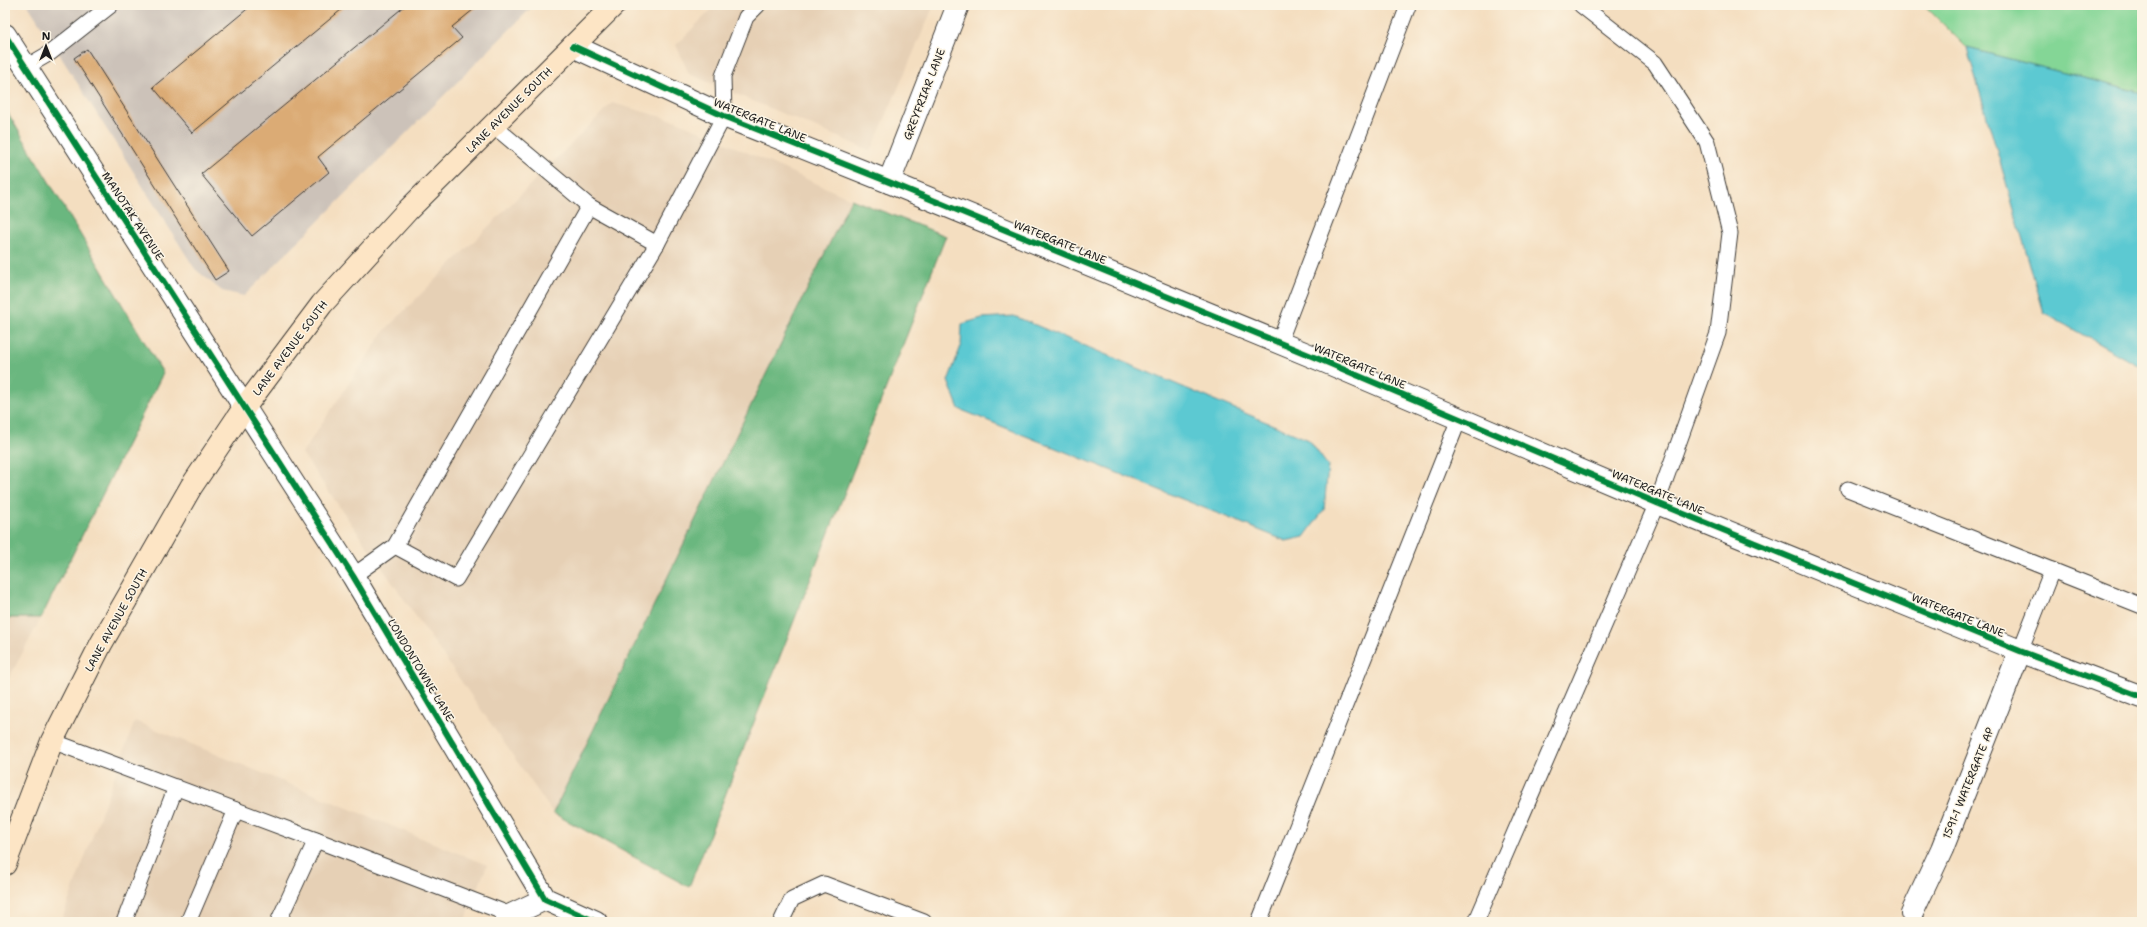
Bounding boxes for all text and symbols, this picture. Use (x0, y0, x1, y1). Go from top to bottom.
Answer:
north arrow (26, 26, 66, 66)
text: N (42, 29, 51, 44)
street label: GREYFRIAR LANE (900, 46, 949, 142)
street label: LANE AVENUE SOUTH (463, 64, 556, 157)
street label: WATERGATE LANE (711, 95, 809, 146)
street label: MANOTAK AVENUE (98, 169, 167, 264)
street label: WATERGATE LANE (1011, 217, 1109, 268)
street label: LANE AVENUE SOUTH (249, 297, 331, 399)
street label: WATERGATE LANE (1311, 340, 1409, 393)
street label: WATERGATE LANE (1609, 466, 1707, 519)
street label: LANE AVENUE SOUTH (82, 566, 151, 675)
street label: WATERGATE LANE (1909, 590, 2007, 641)
street label: LONDONTOWNE LANE (384, 616, 457, 725)
street label: 1591-1 WATERGATE AP (1939, 725, 1998, 841)

